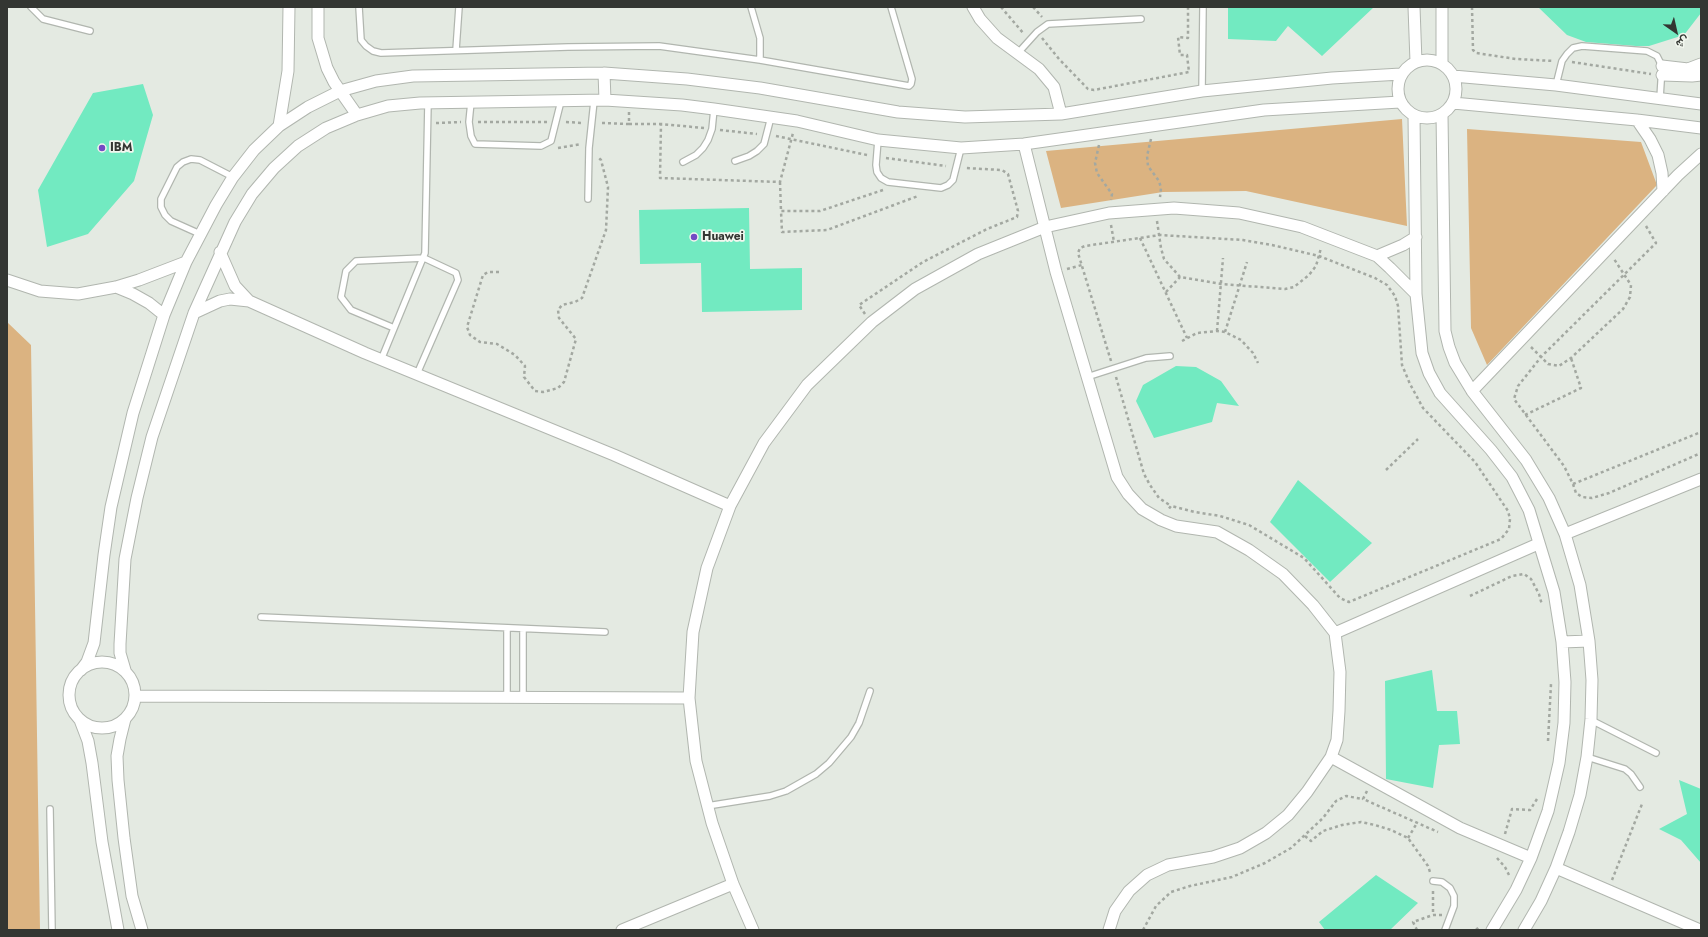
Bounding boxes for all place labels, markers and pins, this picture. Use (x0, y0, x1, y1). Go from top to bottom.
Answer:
place label: IBM (110, 141, 132, 155)
marker: IBM (97, 143, 107, 153)
place label: Huawei (702, 230, 744, 244)
marker: Huawei (689, 232, 699, 242)

